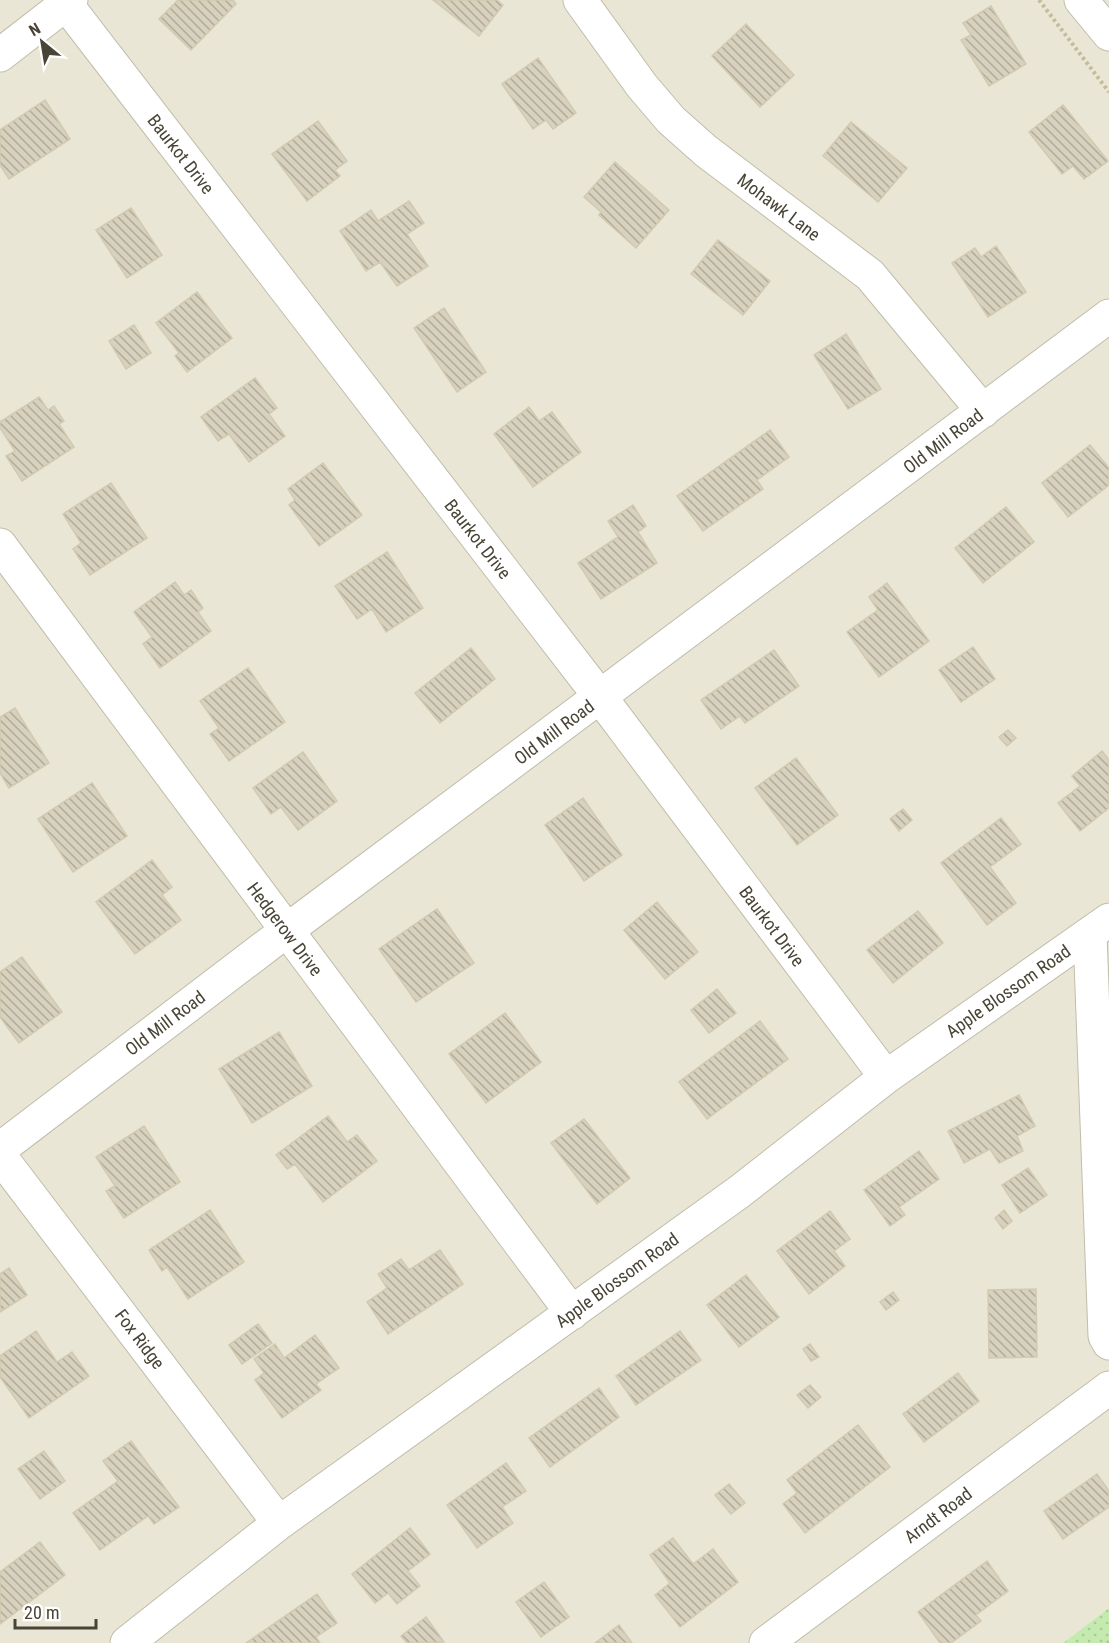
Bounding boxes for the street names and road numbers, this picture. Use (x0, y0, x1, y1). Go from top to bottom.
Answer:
street label: Baurkot Drive (143, 110, 219, 198)
street label: Mohawk Lane (733, 169, 825, 245)
street label: Old Mill Road (899, 404, 987, 478)
street label: Baurkot Drive (440, 495, 516, 583)
street label: Old Mill Road (510, 695, 598, 769)
street label: Hedgerow Drive (243, 878, 327, 980)
street label: Baurkot Drive (735, 882, 809, 970)
street label: Apple Blossom Road (942, 940, 1074, 1042)
street label: Old Mill Road (121, 986, 209, 1060)
street label: Apple Blossom Road (551, 1228, 683, 1332)
street label: Fox Ridge (111, 1305, 169, 1373)
street label: Arndt Road (900, 1483, 976, 1547)

